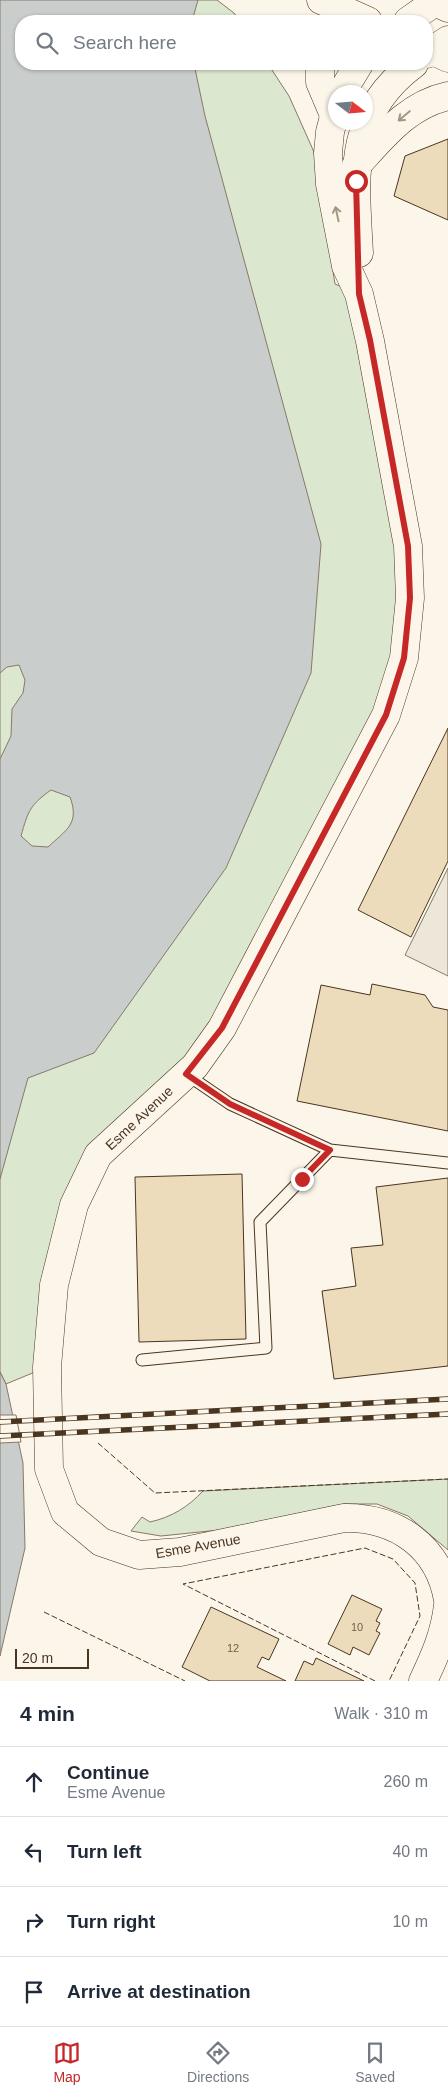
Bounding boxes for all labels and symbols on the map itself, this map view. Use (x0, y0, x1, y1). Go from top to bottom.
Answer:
north arrow (328, 85, 373, 130)
one-way arrow (398, 111, 411, 122)
route start (345, 170, 368, 193)
one-way arrow (332, 207, 341, 223)
street label: Esme Avenue (102, 1083, 176, 1153)
route end (291, 1168, 314, 1191)
street label: Esme Avenue (154, 1531, 242, 1561)
house number: 10 (351, 1621, 363, 1633)
house number: 12 (227, 1642, 239, 1654)
scale bar (15, 1646, 89, 1669)

